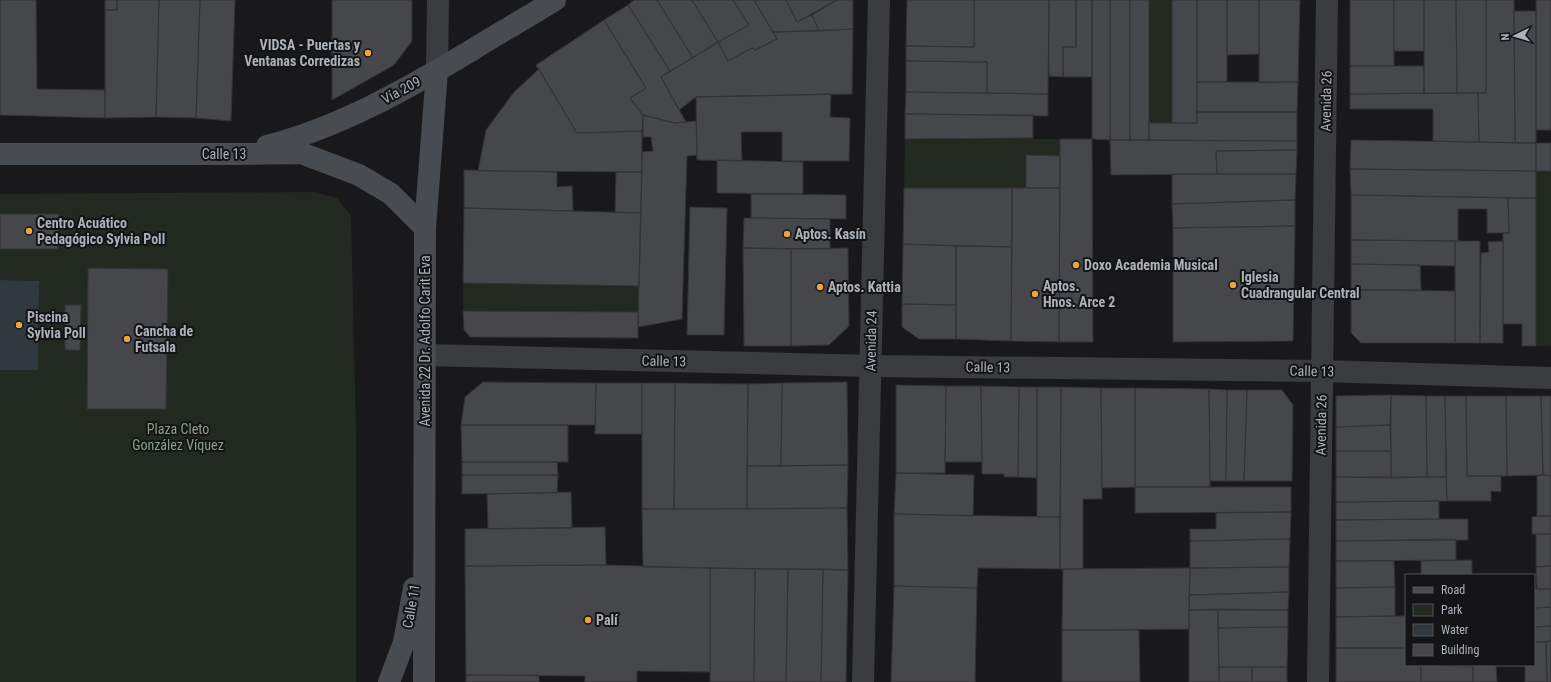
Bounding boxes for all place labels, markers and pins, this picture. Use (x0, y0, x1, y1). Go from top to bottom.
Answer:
place label: VIDSA - Puertas y Ventanas Corredizas (244, 37, 361, 69)
marker: VIDSA - Puertas y Ventanas Corredizas (363, 48, 373, 58)
place label: Centro Acuático Pedagógico Sylvia Poll (37, 215, 165, 247)
marker: Centro Acuático Pedagógico Sylvia Poll (24, 226, 34, 236)
place label: Aptos. Kasín (795, 226, 866, 242)
marker: Aptos. Kasín (782, 229, 792, 239)
place label: Doxo Academia Musical (1084, 257, 1218, 273)
marker: Doxo Academia Musical (1071, 260, 1081, 270)
place label: Iglesia Cuadrangular Central (1241, 269, 1360, 301)
place label: Aptos. Hnos. Arce 2 (1043, 278, 1115, 310)
place label: Aptos. Kattia (828, 279, 901, 295)
marker: Iglesia Cuadrangular Central (1228, 280, 1238, 290)
marker: Aptos. Kattia (815, 282, 825, 292)
marker: Aptos. Hnos. Arce 2 (1030, 289, 1040, 299)
place label: Piscina Sylvia Poll (27, 309, 86, 341)
marker: Piscina Sylvia Poll (14, 320, 24, 330)
place label: Cancha de Futsala (135, 323, 194, 355)
marker: Cancha de Futsala (122, 334, 132, 344)
place label: Palí (596, 612, 619, 628)
marker: Palí (583, 615, 593, 625)

